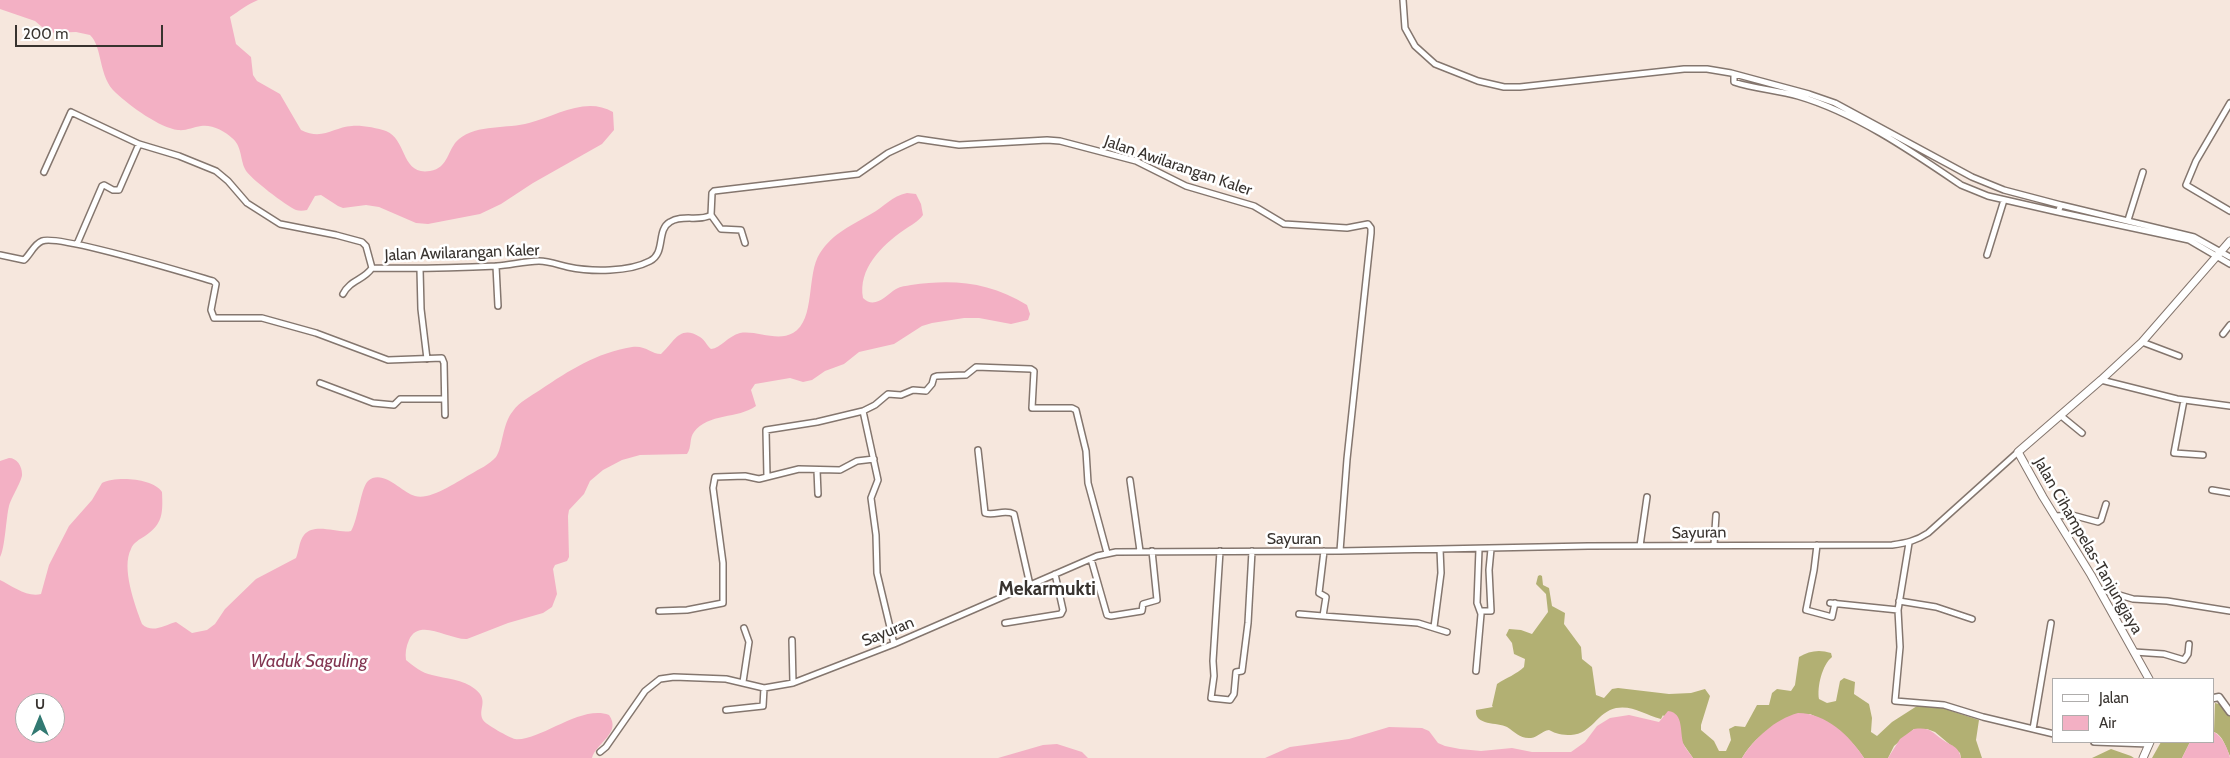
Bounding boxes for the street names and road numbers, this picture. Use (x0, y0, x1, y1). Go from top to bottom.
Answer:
street label: Jalan Awilarangan Kaler (1102, 132, 1254, 200)
street label: Jalan Awilarangan Kaler (384, 241, 540, 265)
street label: Jalan Cihampelas-Tanjungjaya (2030, 454, 2146, 638)
street label: Sayuran (1671, 523, 1727, 543)
street label: Sayuran (1267, 529, 1321, 549)
street label: Sayuran (859, 613, 917, 651)

